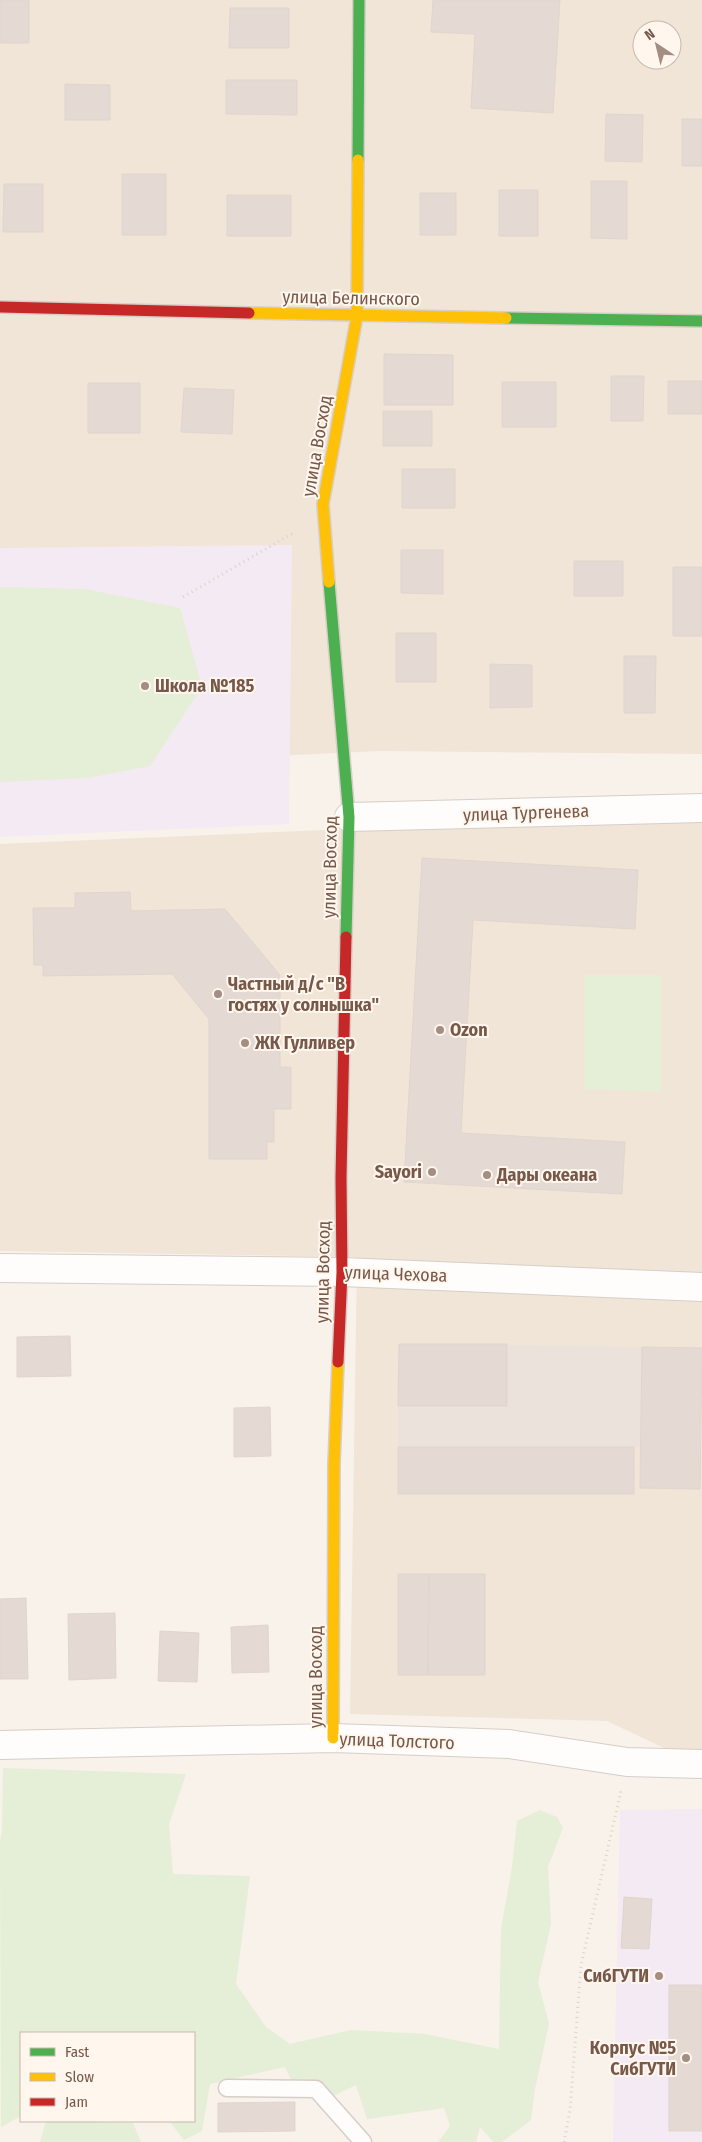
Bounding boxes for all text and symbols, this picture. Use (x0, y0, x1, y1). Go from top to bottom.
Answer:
north arrow (632, 20, 682, 70)
text: N (642, 25, 658, 44)
street label: улица Белинского (282, 286, 420, 310)
street label: улица Восход (297, 394, 337, 498)
place label: Школа №185 (155, 675, 255, 697)
marker: Школа №185 (139, 680, 151, 692)
street label: улица Тургенева (463, 800, 590, 826)
street label: улица Восход (318, 816, 342, 918)
place label: Частный д/c "В гостях у солнышка" (228, 973, 379, 1016)
marker: Частный д/c "В гостях у солнышка" (212, 988, 224, 1000)
place label: Ozon (450, 1019, 488, 1041)
marker: Ozon (434, 1024, 446, 1036)
place label: ЖК Гулливер (254, 1032, 355, 1054)
marker: ЖК Гулливер (239, 1037, 251, 1049)
place label: Sayori (375, 1161, 422, 1183)
place label: Дары океана (496, 1164, 597, 1186)
marker: Sayori (426, 1166, 438, 1178)
marker: Дары океана (481, 1169, 493, 1181)
street label: улица Восход (311, 1221, 335, 1323)
street label: улица Чехова (344, 1261, 448, 1287)
street label: улица Восход (305, 1626, 327, 1728)
street label: улица Толстого (339, 1728, 455, 1754)
place label: СибГУТИ (583, 1965, 649, 1987)
marker: СибГУТИ (653, 1970, 665, 1982)
legend (20, 2032, 195, 2122)
place label: Корпус №5 СибГУТИ (590, 2037, 676, 2080)
text: Fast (65, 2043, 89, 2061)
marker: Корпус №5 СибГУТИ (680, 2052, 692, 2064)
text: Slow (65, 2068, 94, 2086)
text: Jam (65, 2093, 88, 2111)

